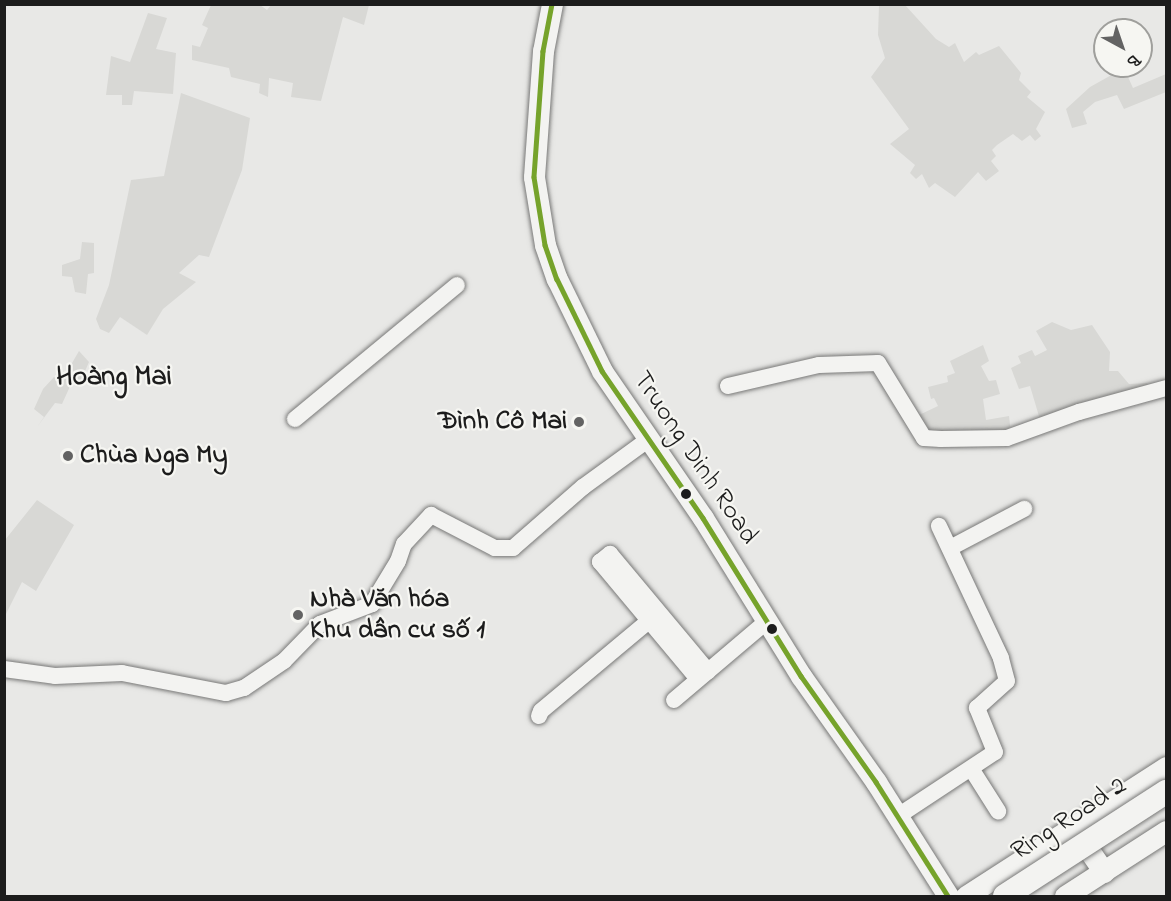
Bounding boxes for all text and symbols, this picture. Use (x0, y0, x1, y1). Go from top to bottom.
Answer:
north arrow (1093, 18, 1153, 78)
text: B (1121, 48, 1145, 73)
district label: Hoàng Mai (56, 361, 172, 395)
street label: Truong Dinh Road (625, 365, 765, 551)
place label: Đình Cô Mai (438, 406, 567, 438)
marker: Đình Cô Mai (572, 415, 586, 429)
place label: Chùa Nga My (80, 440, 227, 472)
marker: Chùa Nga My (61, 449, 75, 463)
unlabelled marker (680, 488, 692, 500)
place label: Nhà Văn hóa Khu dân cư số 1 (310, 583, 485, 646)
marker: Nhà Văn hóa Khu dân cư số 1 (291, 608, 305, 622)
unlabelled marker (766, 623, 778, 635)
street label: Ring Road 2 (1005, 770, 1133, 868)

